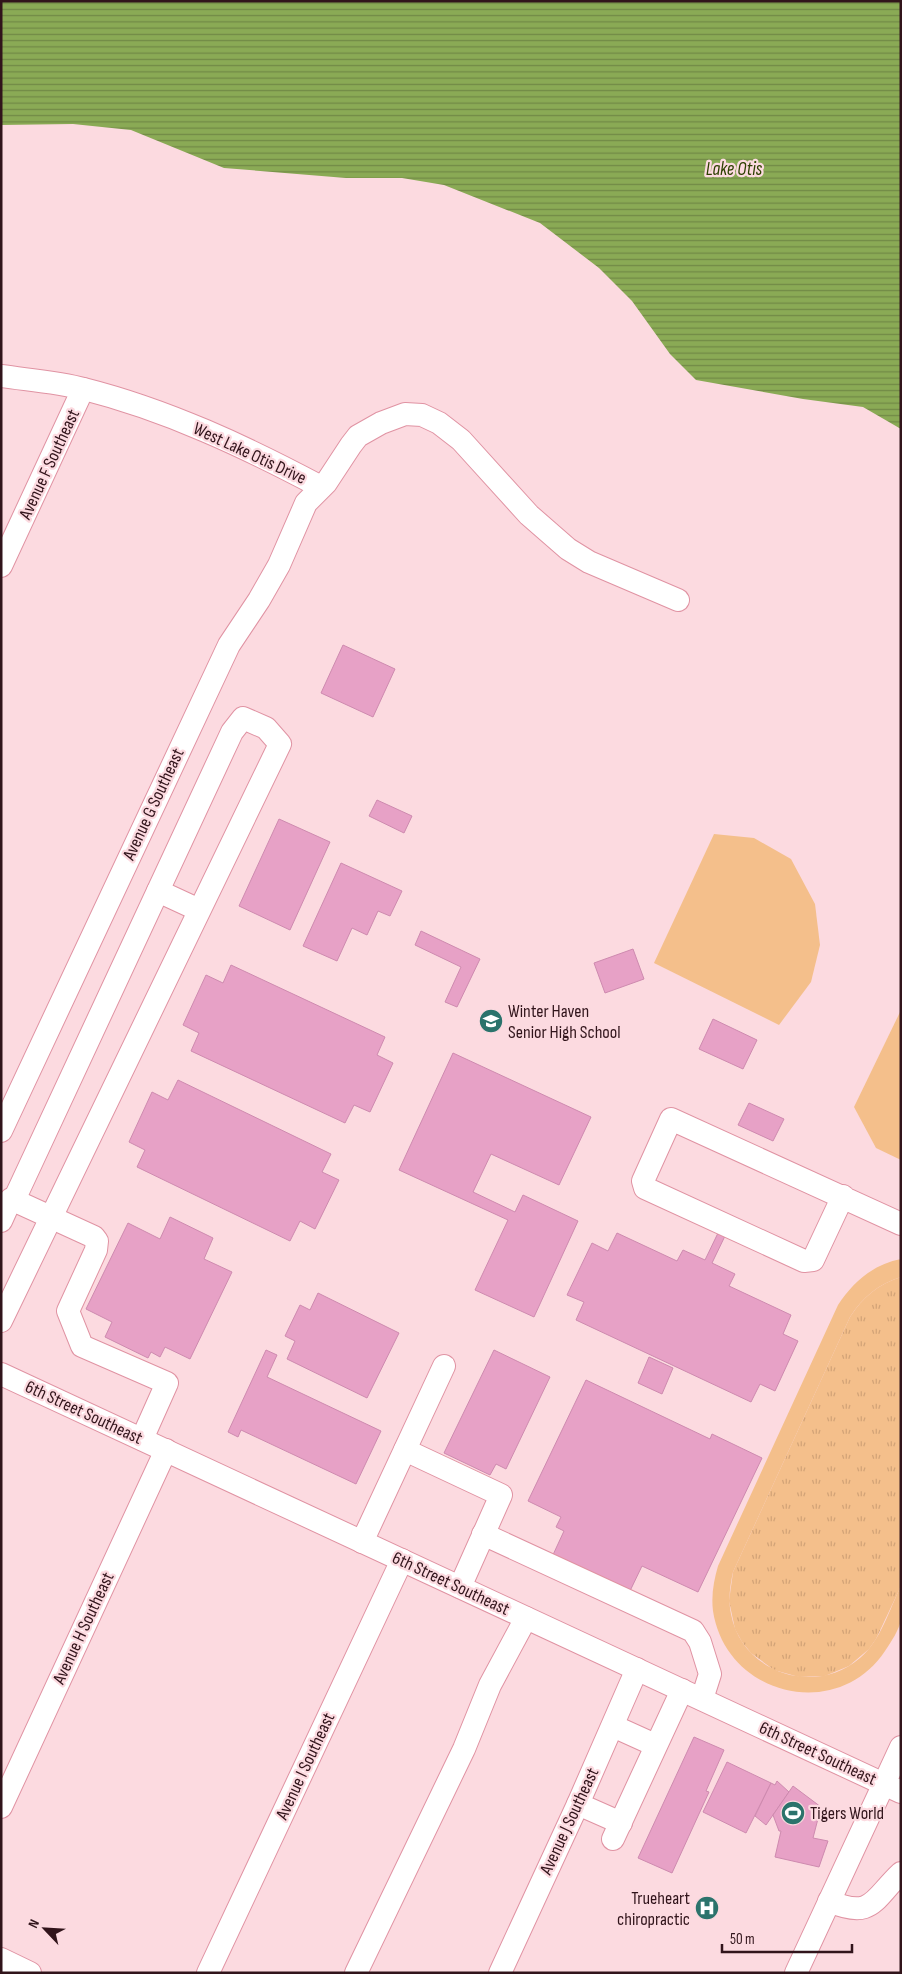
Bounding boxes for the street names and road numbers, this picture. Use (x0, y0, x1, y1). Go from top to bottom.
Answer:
street label: Avenue F Southeast (14, 405, 84, 523)
street label: West Lake Otis Drive (190, 418, 310, 489)
street label: Avenue G Southeast (118, 745, 189, 864)
street label: 6th Street Southeast (22, 1376, 146, 1449)
street label: 6th Street Southeast (389, 1547, 513, 1620)
street label: Avenue H Southeast (48, 1569, 119, 1688)
street label: Avenue I Southeast (271, 1709, 340, 1824)
street label: 6th Street Southeast (756, 1717, 880, 1790)
street label: Avenue J Southeast (535, 1764, 604, 1879)

